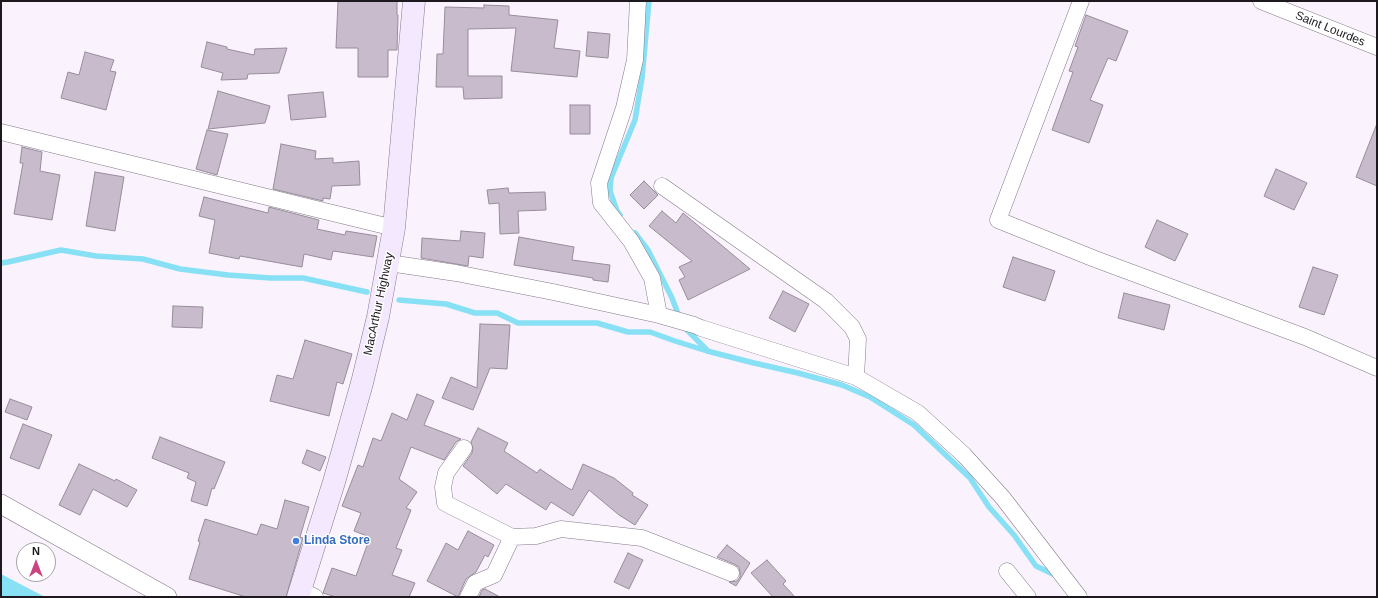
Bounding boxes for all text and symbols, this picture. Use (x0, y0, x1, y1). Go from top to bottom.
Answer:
street label: Saint Lourdes (1293, 8, 1367, 50)
street label: MacArthur Highway (361, 251, 397, 357)
place label: Linda Store (304, 534, 370, 548)
marker: Linda Store (291, 536, 301, 546)
north arrow (16, 542, 56, 582)
text: N (32, 545, 40, 557)

